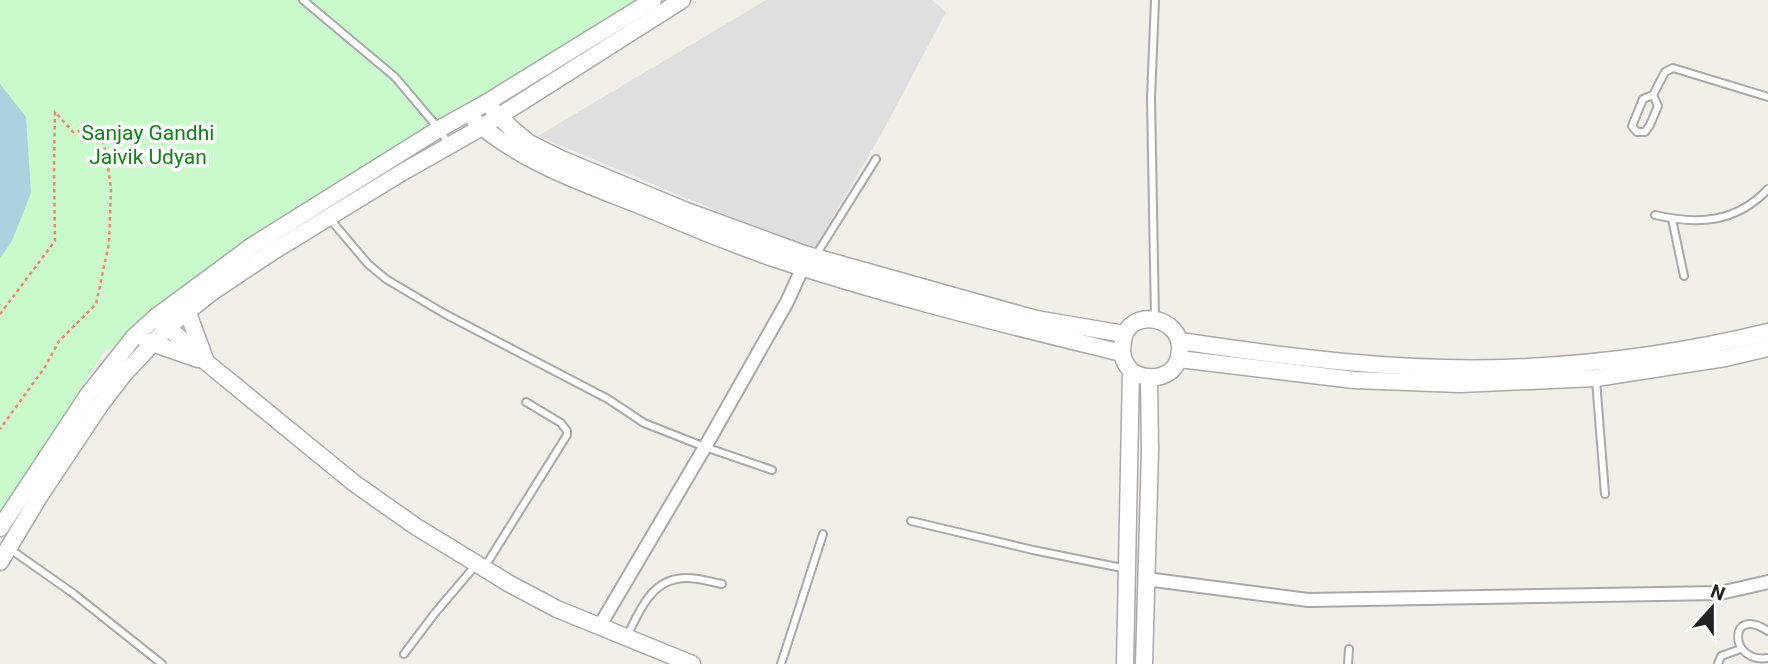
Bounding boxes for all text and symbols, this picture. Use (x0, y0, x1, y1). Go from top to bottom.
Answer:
park label: Sanjay Gandhi Jaivik Udyan (82, 121, 214, 169)
north arrow (1677, 573, 1747, 643)
text: N (1708, 579, 1728, 606)

